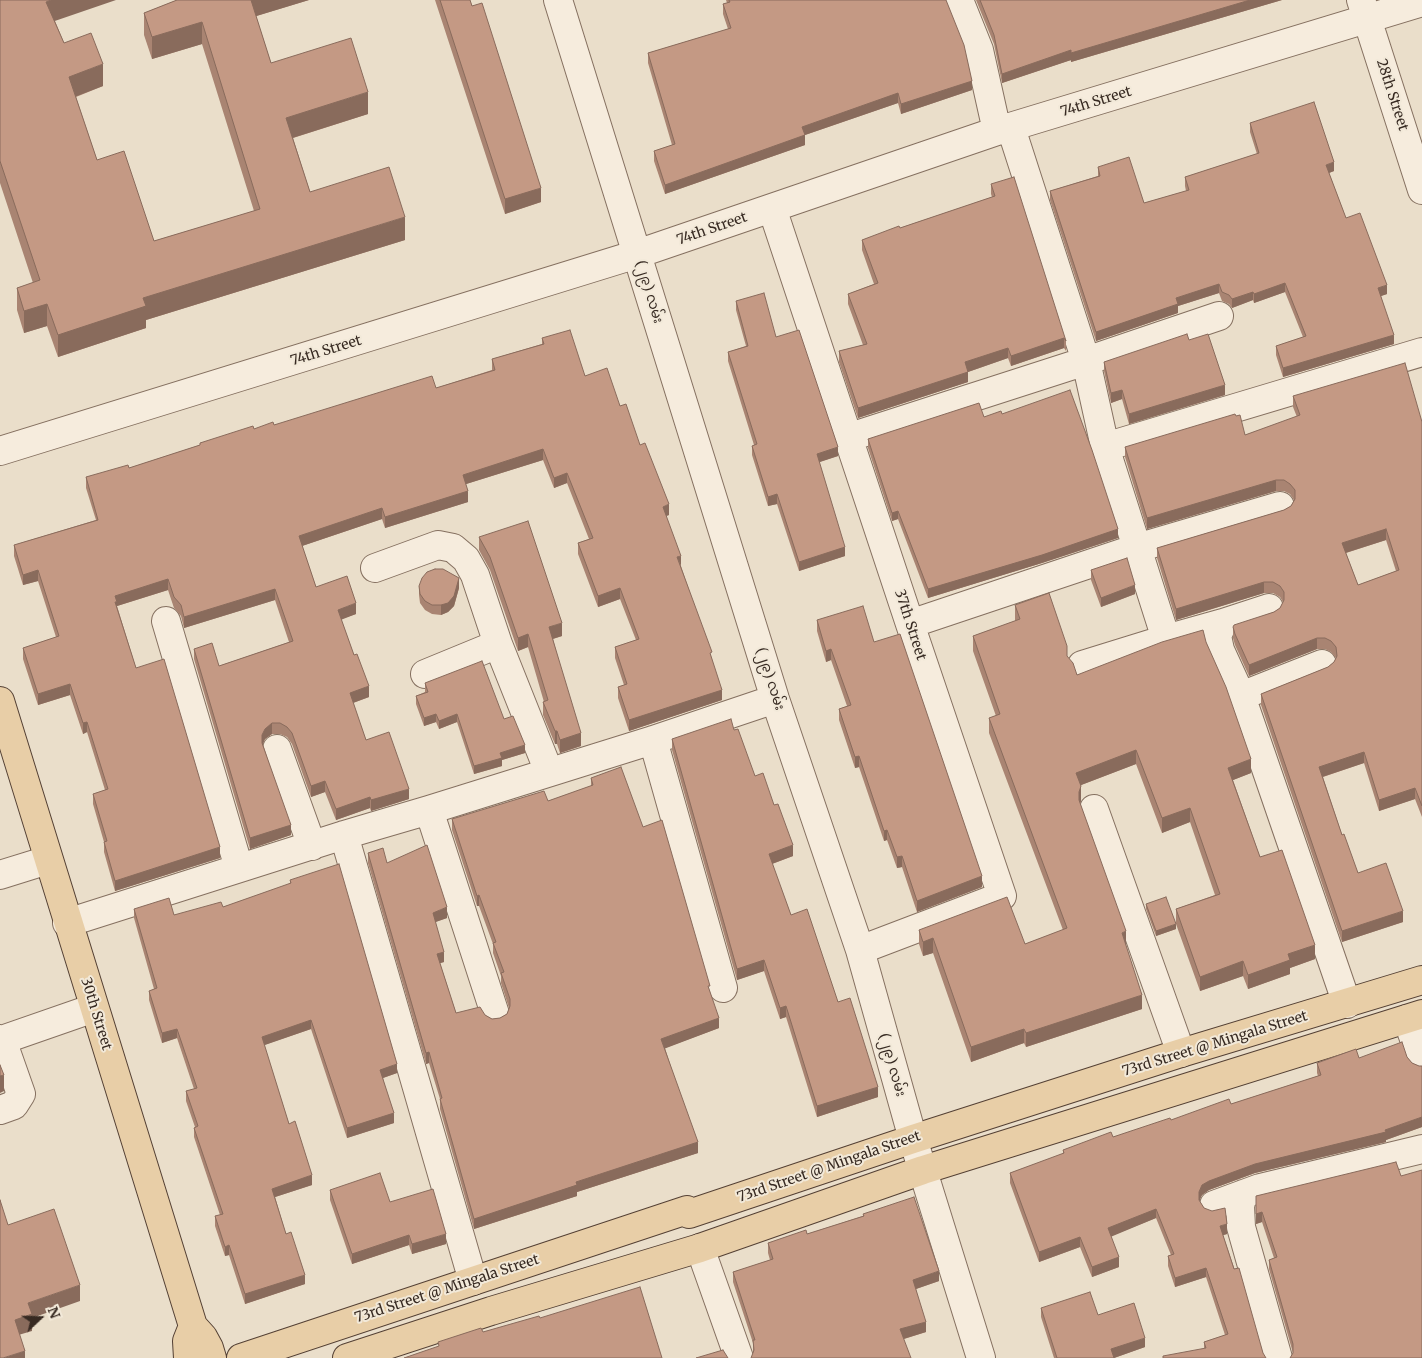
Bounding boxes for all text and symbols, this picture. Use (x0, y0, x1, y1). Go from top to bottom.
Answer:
street label: 28th Street (1373, 57, 1411, 133)
street label: 74th Street (1059, 83, 1133, 121)
street label: 74th Street (675, 209, 749, 249)
street label: (၂၉) လမ်း (631, 258, 667, 326)
street label: 74th Street (289, 332, 363, 370)
street label: 37th Street (891, 588, 929, 662)
street label: (၂၉) လမ်း (752, 646, 788, 712)
street label: 30th Street (77, 976, 115, 1052)
street label: 73rd Street @ Mingala Street (1120, 1008, 1310, 1080)
street label: (၂၉) လမ်း (875, 1031, 909, 1099)
street label: 73rd Street @ Mingala Street (735, 1128, 923, 1206)
street label: 73rd Street @ Mingala Street (353, 1251, 541, 1327)
north arrow (15, 1293, 65, 1343)
text: N (44, 1304, 64, 1321)

